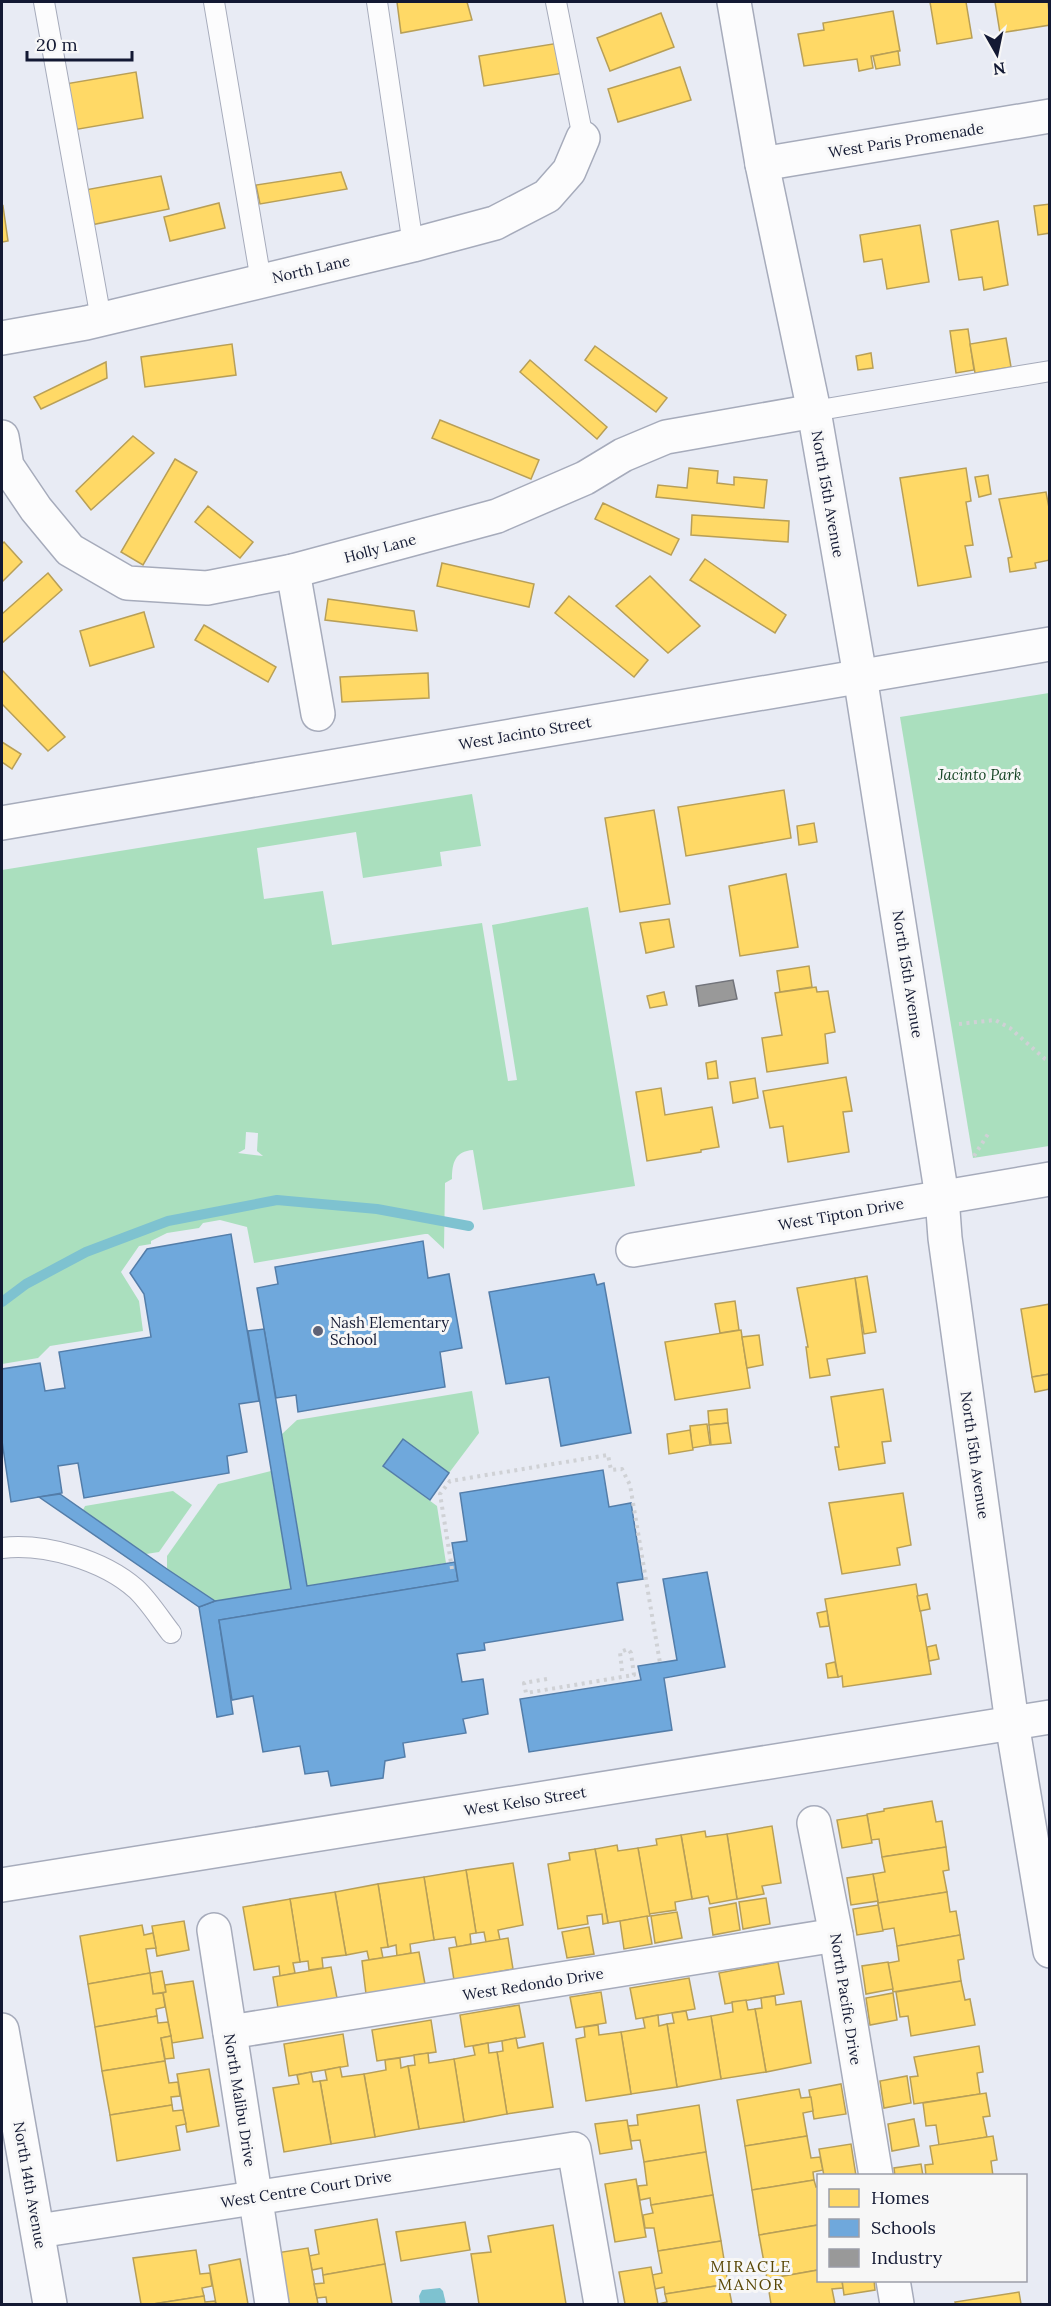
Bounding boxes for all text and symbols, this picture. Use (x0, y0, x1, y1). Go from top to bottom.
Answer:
scale bar (27, 24, 132, 62)
north arrow (967, 24, 1027, 84)
text: 20 m (36, 33, 78, 56)
text: N (992, 58, 1007, 80)
street label: West Paris Promenade (827, 118, 985, 162)
street label: North Lane (270, 251, 352, 287)
street label: North 15th Avenue (807, 429, 849, 559)
street label: Holly Lane (342, 529, 418, 567)
street label: West Jacinto Street (457, 712, 593, 754)
park label: Jacinto Park (937, 765, 1022, 784)
street label: North 15th Avenue (889, 909, 927, 1039)
street label: West Tipton Drive (777, 1194, 905, 1234)
place label: Nash Elementary School (330, 1313, 449, 1349)
marker: Nash Elementary School (311, 1324, 325, 1338)
street label: North 15th Avenue (957, 1390, 993, 1520)
street label: West Kelso Street (462, 1782, 588, 1820)
street label: North Pacific Drive (826, 1932, 866, 2066)
street label: West Redondo Drive (461, 1963, 605, 2005)
street label: North Malibu Drive (220, 2032, 260, 2168)
street label: North 14th Avenue (9, 2120, 51, 2250)
street label: West Centre Court Drive (219, 2166, 393, 2212)
legend (817, 2174, 1027, 2282)
text: Homes (871, 2186, 929, 2209)
text: Schools (871, 2216, 936, 2239)
text: Industry (871, 2246, 943, 2269)
district label: MIRACLE MANOR (710, 2256, 792, 2294)

